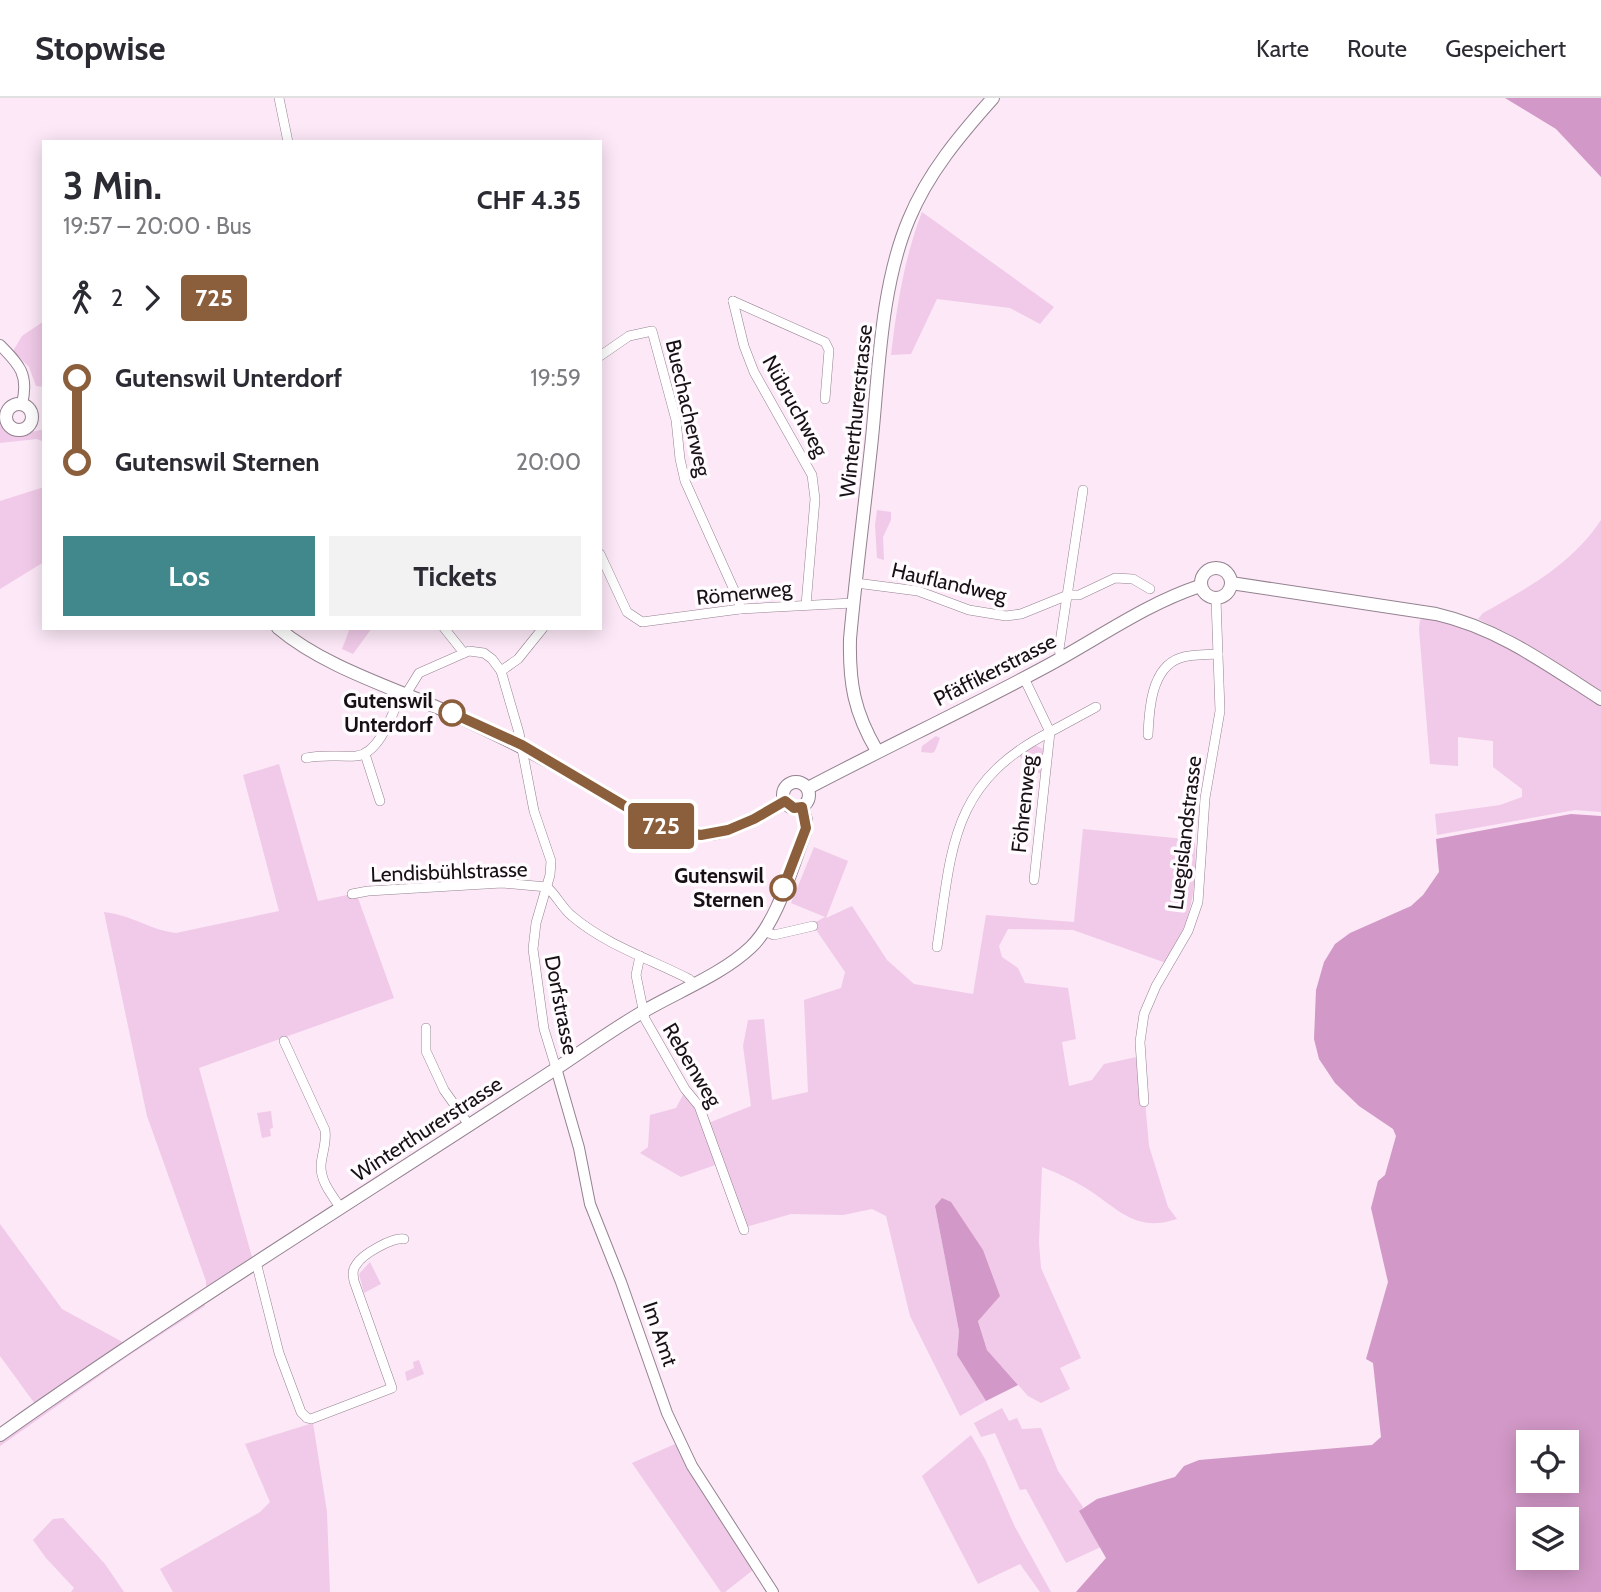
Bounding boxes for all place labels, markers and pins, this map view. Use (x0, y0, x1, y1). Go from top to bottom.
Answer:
place label: Gutenswil Unterdorf (343, 688, 433, 737)
marker: Gutenswil Unterdorf (439, 700, 465, 726)
place label: Gutenswil Sternen (674, 863, 764, 912)
marker: Gutenswil Sternen (770, 875, 796, 901)

